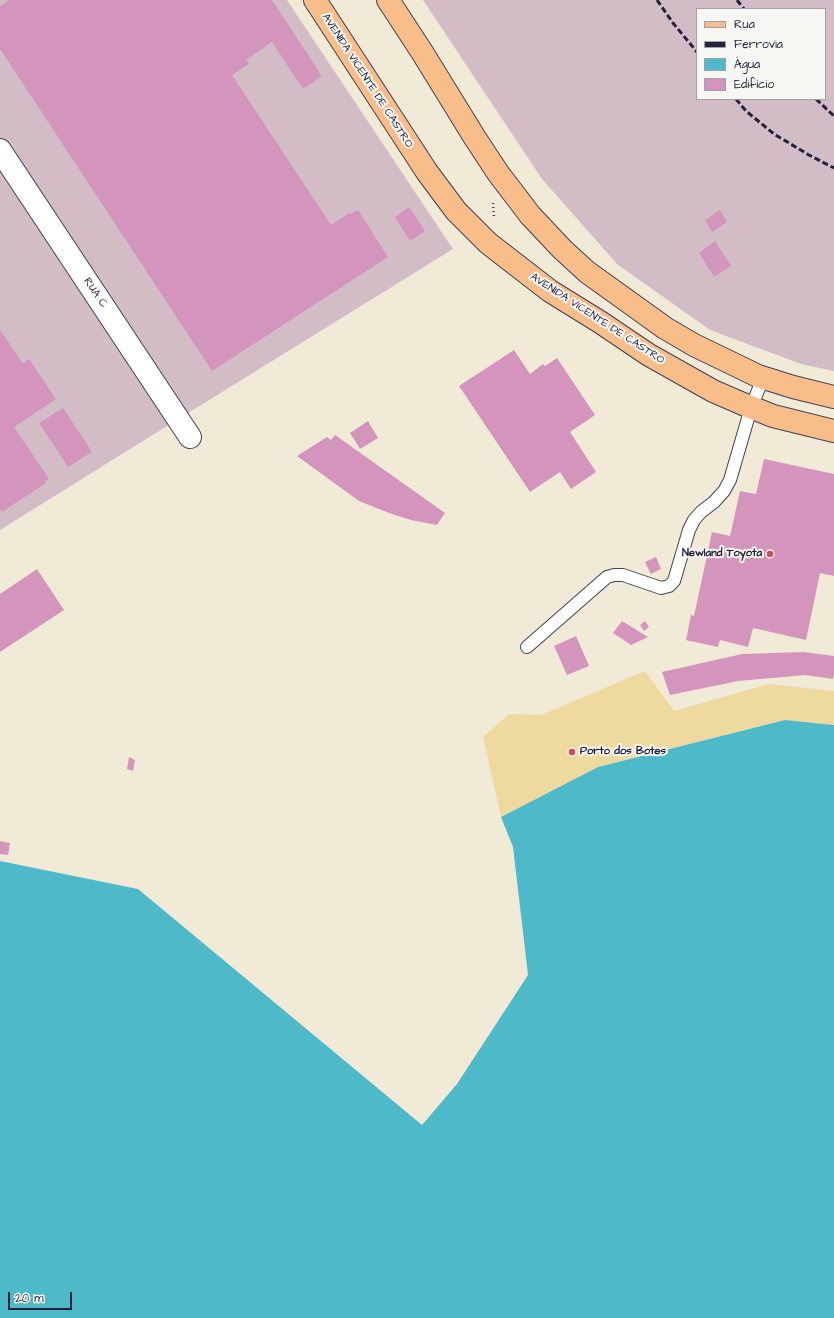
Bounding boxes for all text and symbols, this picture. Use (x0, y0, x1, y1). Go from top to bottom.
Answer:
legend (696, 8, 826, 100)
street label: AVENIDA VICENTE DE CASTRO (319, 12, 415, 150)
text: Rua (734, 16, 755, 33)
text: Ferrovia (734, 36, 783, 53)
text: Água (734, 56, 760, 73)
text: Edifício (734, 76, 774, 93)
street label: AVENIDA VICENTE DE CASTRO (528, 271, 666, 367)
street label: RUA C (80, 276, 110, 310)
place label: Newland Toyota (682, 547, 762, 561)
marker: Newland Toyota (765, 549, 775, 559)
place label: Porto dos Botes (580, 745, 666, 759)
marker: Porto dos Botes (567, 747, 577, 757)
scale bar (10, 1284, 74, 1310)
text: 20 m (15, 1290, 44, 1307)

